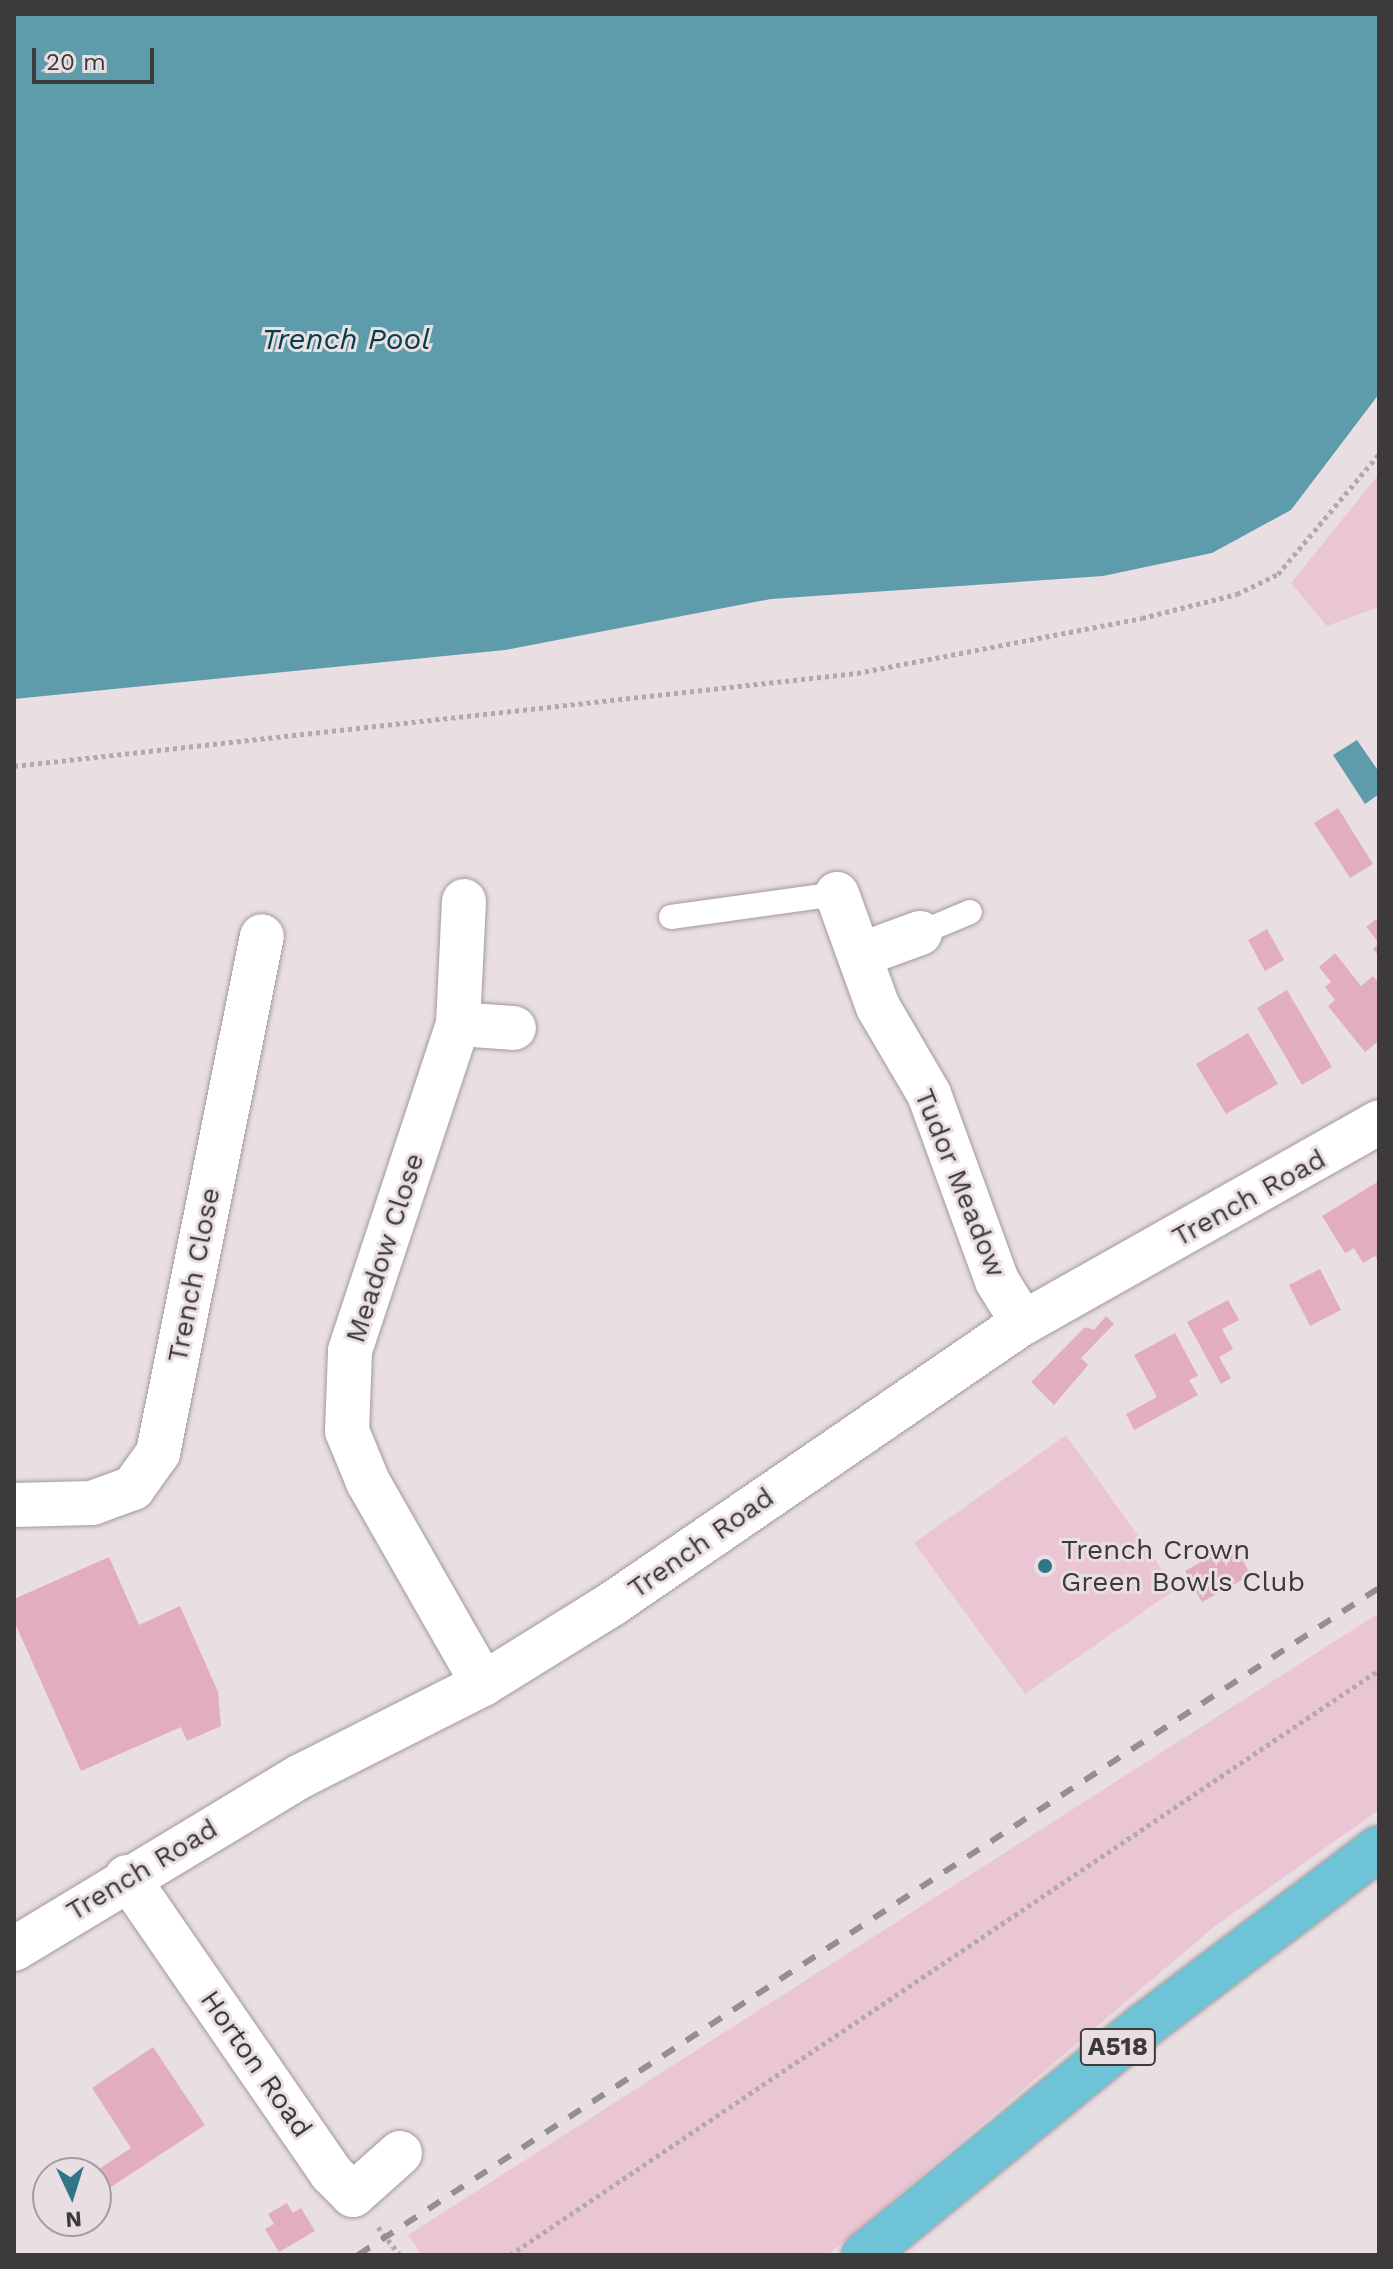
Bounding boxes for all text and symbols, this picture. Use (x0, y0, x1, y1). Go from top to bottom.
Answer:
scale bar (36, 32, 158, 82)
text: 20 m (46, 48, 106, 76)
water label: Trench Pool (262, 321, 430, 357)
street label: Tudor Meadow (907, 1084, 1013, 1282)
street label: Trench Road (1166, 1142, 1332, 1254)
street label: Meadow Close (338, 1149, 432, 1347)
street label: Trench Close (161, 1185, 227, 1365)
street label: Trench Road (622, 1480, 780, 1606)
place label: Trench Crown Green Bowls Club (1061, 1533, 1305, 1599)
marker: Trench Crown Green Bowls Club (1036, 1557, 1054, 1575)
street label: Trench Road (60, 1812, 224, 1928)
street label: Horton Road (193, 1984, 319, 2144)
road number: A518 (1078, 2025, 1158, 2069)
north arrow (32, 2157, 112, 2237)
text: N (65, 2206, 83, 2232)

